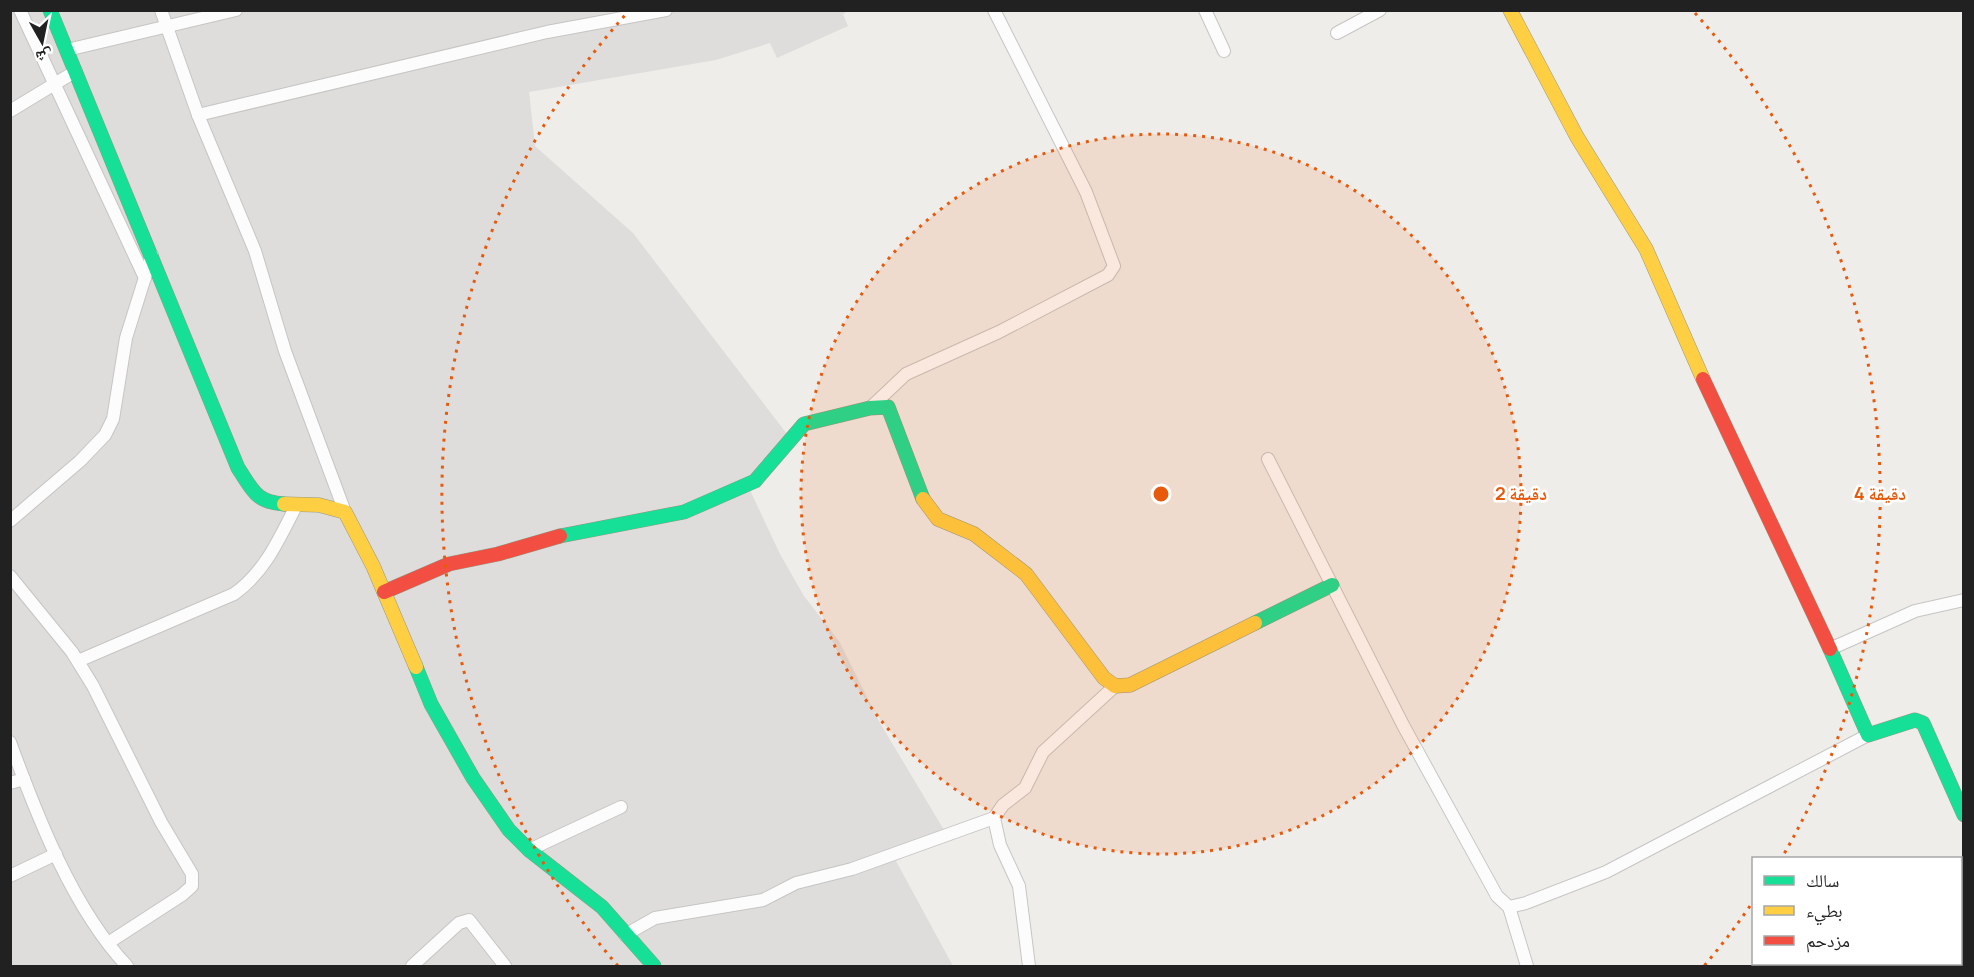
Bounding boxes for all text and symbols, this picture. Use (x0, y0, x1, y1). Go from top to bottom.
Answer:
north arrow (12, 12, 72, 72)
text: ش (34, 45, 54, 69)
text: 2 دقيقة (1495, 481, 1547, 505)
text: 4 دقيقة (1854, 481, 1906, 505)
centre of rings (1151, 484, 1171, 504)
legend (1752, 857, 1962, 965)
text: سالك (1806, 868, 1839, 892)
text: بطيء (1806, 898, 1843, 926)
text: مزدحم (1806, 928, 1850, 953)

